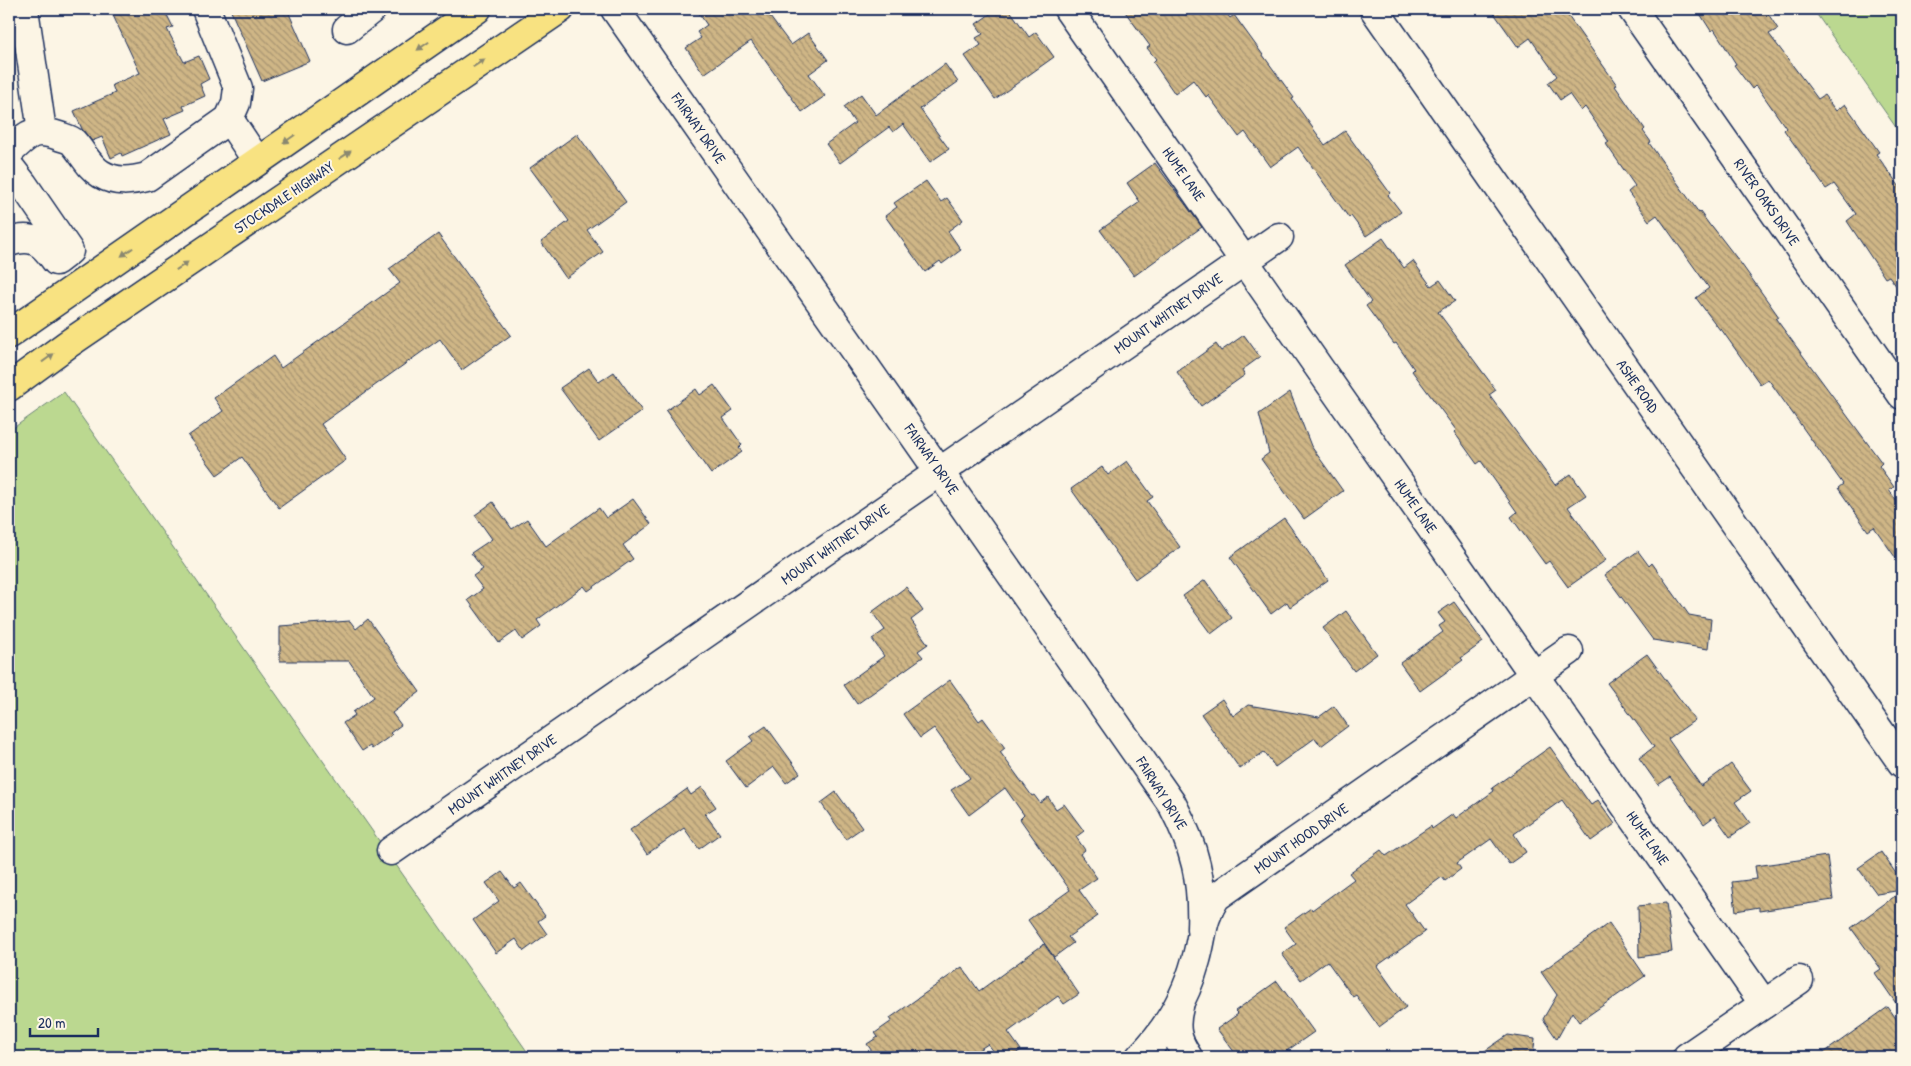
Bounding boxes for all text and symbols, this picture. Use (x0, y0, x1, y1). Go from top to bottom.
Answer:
one-way arrow (416, 41, 430, 51)
one-way arrow (473, 58, 486, 68)
street label: FAIRWAY DRIVE (666, 87, 731, 168)
one-way arrow (282, 134, 296, 143)
street label: HUME LANE (1158, 143, 1211, 206)
one-way arrow (338, 150, 352, 160)
street label: RIVER OAKS DRIVE (1729, 154, 1805, 250)
street label: STOCKDALE HIGHWAY (230, 156, 338, 238)
one-way arrow (120, 247, 134, 257)
one-way arrow (175, 261, 189, 271)
street label: MOUNT WHITNEY DRIVE (1110, 267, 1227, 358)
one-way arrow (41, 353, 55, 363)
street label: ASHE ROAD (1612, 355, 1665, 418)
street label: FAIRWAY DRIVE (899, 418, 964, 499)
street label: HUME LANE (1390, 475, 1443, 538)
street label: MOUNT WHITNEY DRIVE (777, 498, 894, 589)
street label: MOUNT WHITNEY DRIVE (444, 728, 561, 819)
street label: FAIRWAY DRIVE (1131, 752, 1193, 834)
street label: MOUNT HOOD DRIVE (1250, 797, 1353, 878)
street label: HUME LANE (1622, 807, 1675, 870)
scale bar (30, 1006, 98, 1038)
text: 20 m (38, 1012, 65, 1033)

